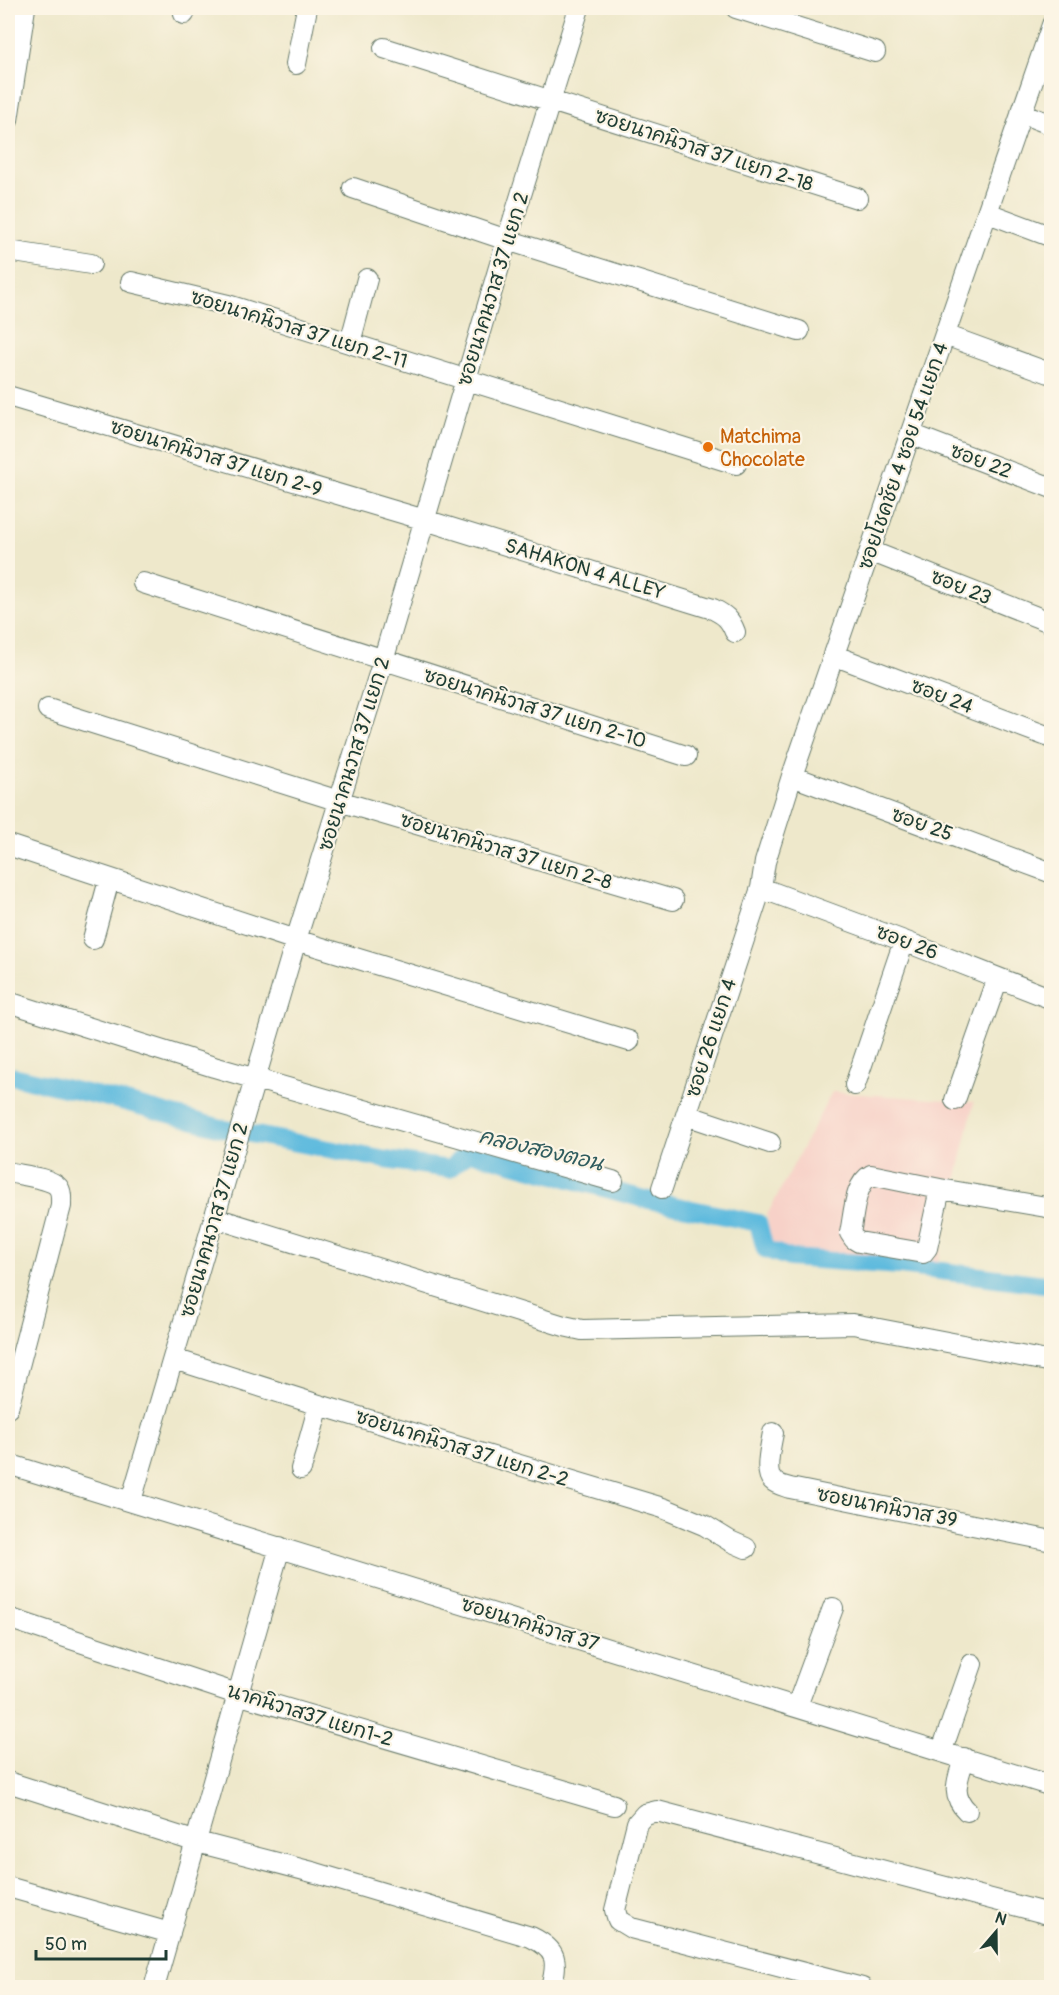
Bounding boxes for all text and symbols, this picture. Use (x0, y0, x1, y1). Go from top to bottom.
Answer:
street label: ซอยนาคนิวาส 37 แยก 2-18 (592, 103, 816, 197)
street label: ซอยนาคนวาส 37 แยก 2 (452, 189, 534, 389)
street label: ซอยนาคนิวาส 37 แยก 2-11 (187, 284, 411, 374)
street label: ซอยโชคชัย 4 ซอย 54 แยก 4 (851, 338, 954, 573)
street label: ซอยนาคนิวาส 37 แยก 2-9 (107, 414, 325, 502)
place label: Matchima Chocolate (720, 424, 805, 472)
street label: ซอย 22 (947, 438, 1015, 484)
marker: Matchima Chocolate (701, 440, 715, 454)
street label: SAHAKON 4 ALLEY (502, 533, 669, 605)
street label: ซอย 23 (927, 564, 995, 610)
street label: ซอยนาคนวาส 37 แยก 2 (313, 654, 395, 854)
street label: ซอยนาคนิวาส 37 แยก 2-10 (421, 662, 649, 754)
street label: ซอย 24 (907, 673, 977, 719)
street label: ซอย 25 (888, 801, 956, 847)
street label: ซอยนาคนิวาส 37 แยก 2-8 (397, 807, 615, 895)
street label: ซอย 26 (872, 919, 942, 965)
street label: ซอย 26 แยก 4 (680, 975, 742, 1101)
street label: ซอยนาคนวาส 37 แยก 2 (174, 1120, 254, 1320)
water label: คลองสองตอน (476, 1123, 607, 1178)
street label: ซอยนาคนิวาส 37 แยก 2-2 (353, 1404, 571, 1492)
street label: ซอยนาคนิวาส 39 (815, 1481, 959, 1533)
street label: ซอยนาคนิวาส 37 (458, 1591, 602, 1657)
street label: นาคนิวาส37 แยก1-2 (224, 1678, 396, 1752)
north arrow (966, 1902, 1026, 1962)
text: N (992, 1908, 1009, 1930)
scale bar (36, 1923, 166, 1961)
text: 50 m (45, 1933, 87, 1956)

